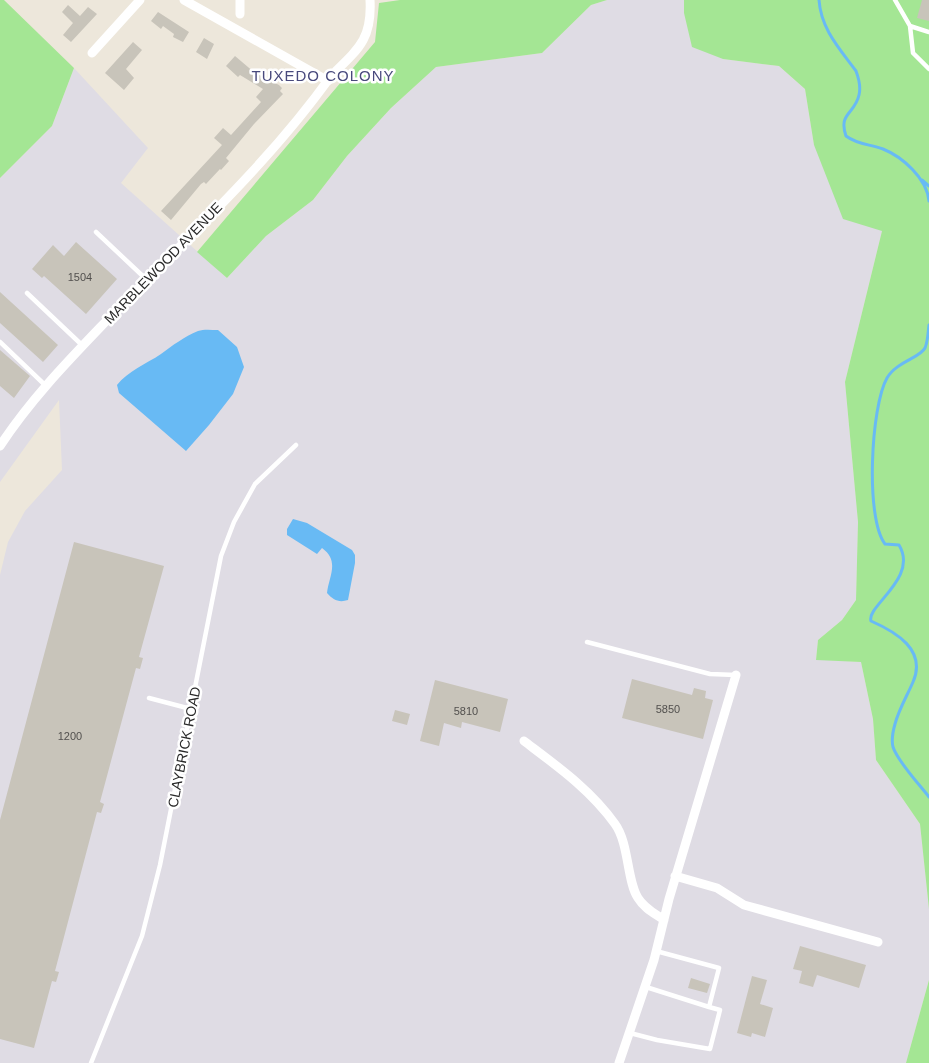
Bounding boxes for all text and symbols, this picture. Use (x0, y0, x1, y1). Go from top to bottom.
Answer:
district label: TUXEDO COLONY (251, 67, 395, 84)
street label: MARBLEWOOD AVENUE (101, 199, 225, 327)
house number: 1504 (68, 271, 92, 283)
street label: CLAYBRICK ROAD (164, 685, 204, 809)
house number: 5850 (656, 703, 680, 715)
house number: 5810 (454, 705, 478, 717)
house number: 1200 (58, 730, 82, 742)

